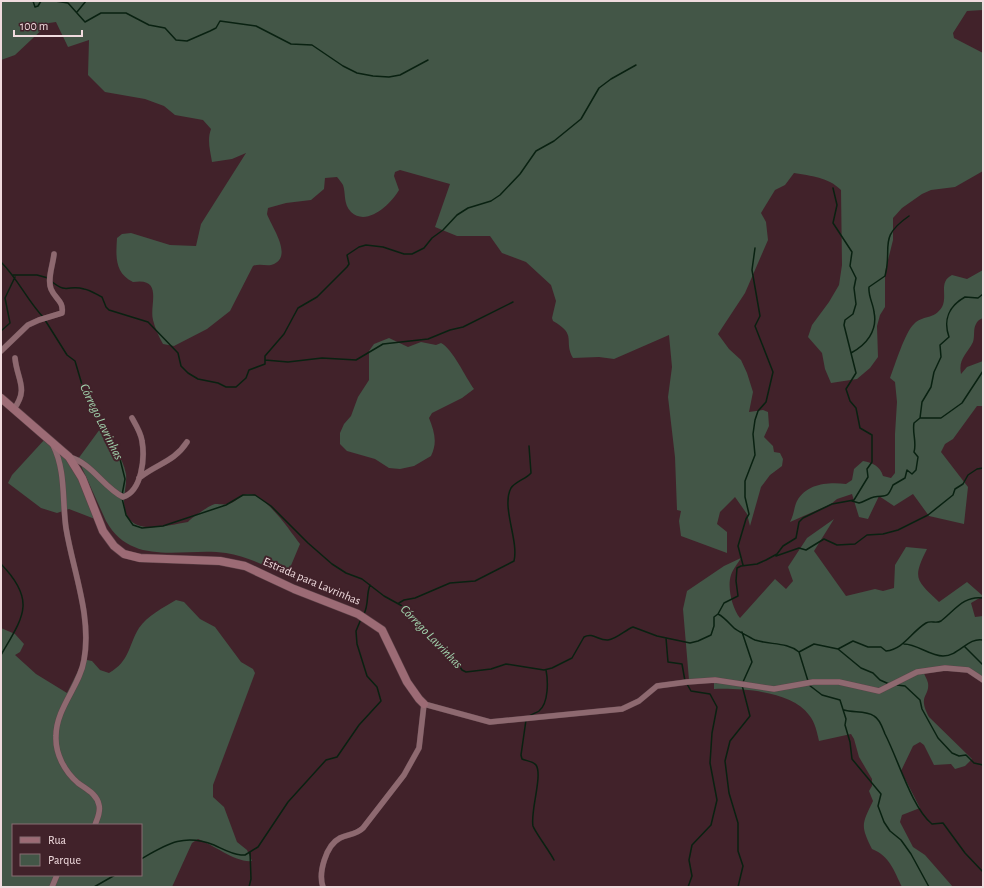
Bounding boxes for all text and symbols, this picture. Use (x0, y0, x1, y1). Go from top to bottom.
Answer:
scale bar (14, 12, 82, 38)
text: 100 m (20, 20, 48, 32)
water label: Córrego Lavrinhas (77, 382, 125, 462)
street label: Estrada para Lavrinhas (262, 555, 362, 607)
water label: Córrego Lavrinhas (398, 603, 464, 671)
legend (12, 824, 142, 876)
text: Rua (48, 834, 67, 846)
text: Parque (48, 854, 81, 866)

